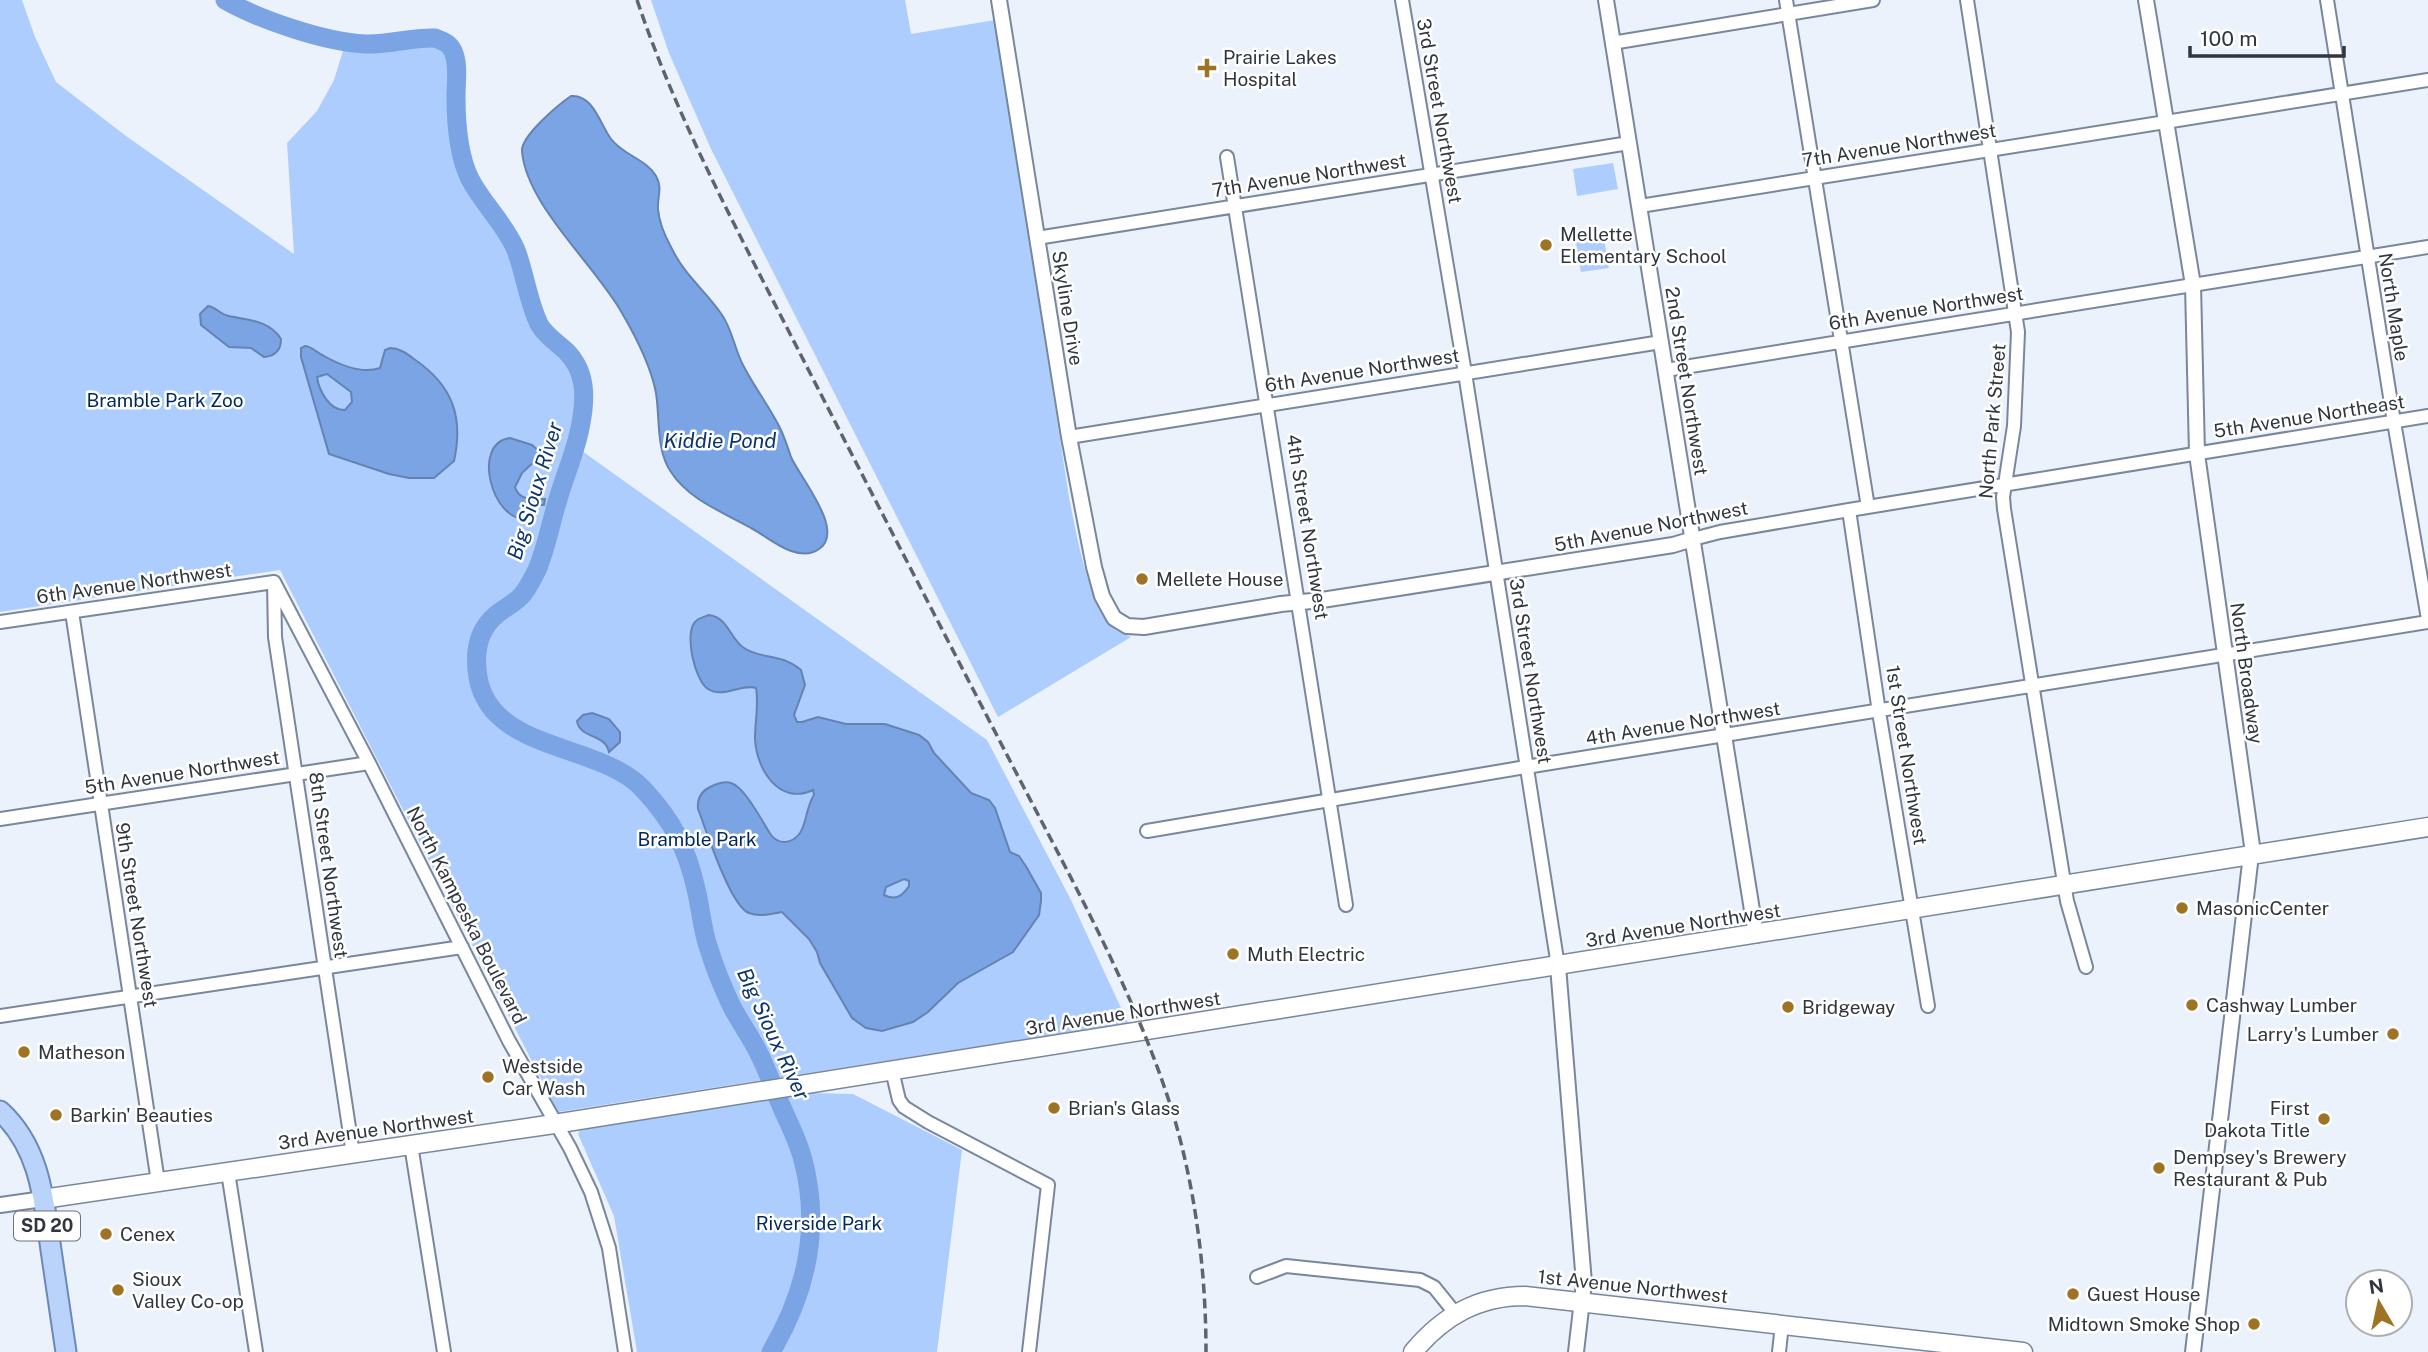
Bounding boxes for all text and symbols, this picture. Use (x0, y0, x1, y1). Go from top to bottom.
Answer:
scale bar (2190, 14, 2344, 58)
street label: 3rd Street Northwest (1413, 17, 1467, 205)
text: 100 m (2200, 26, 2257, 51)
place label: Prairie Lakes Hospital (1223, 46, 1337, 90)
marker: Prairie Lakes Hospital (1197, 58, 1217, 78)
street label: 7th Avenue Northwest (1800, 119, 1998, 171)
street label: 7th Avenue Northwest (1210, 149, 1408, 201)
place label: Mellette Elementary School (1560, 223, 1727, 267)
marker: Mellette Elementary School (1538, 237, 1554, 253)
street label: Skyline Drive (1048, 249, 1088, 367)
street label: North Maple (2375, 251, 2413, 363)
street label: 6th Avenue Northwest (1827, 282, 2025, 334)
street label: 2nd Street Northwest (1661, 285, 1713, 477)
street label: North Park Street (1974, 342, 2010, 500)
street label: 6th Avenue Northwest (1263, 344, 1461, 396)
park label: Bramble Park Zoo (86, 389, 244, 411)
street label: 5th Avenue Northeast (2212, 390, 2406, 442)
water label: Big Sioux River (502, 418, 568, 563)
water label: Kiddie Pond (664, 428, 776, 453)
street label: 4th Street Northwest (1282, 433, 1334, 621)
street label: 5th Avenue Northwest (1552, 496, 1750, 556)
street label: 6th Avenue Northwest (35, 558, 233, 608)
place label: Mellete House (1156, 568, 1283, 590)
marker: Mellete House (1134, 571, 1150, 587)
street label: 3rd Street Northwest (1505, 577, 1557, 765)
street label: North Broadway (2226, 601, 2268, 745)
street label: 1st Street Northwest (1882, 664, 1932, 846)
street label: 4th Avenue Northwest (1584, 697, 1782, 749)
street label: 5th Avenue Northwest (83, 746, 281, 798)
street label: 8th Street Northwest (305, 771, 353, 959)
street label: North Kampeska Boulevard (403, 803, 531, 1027)
street label: 9th Street Northwest (111, 821, 163, 1009)
park label: Bramble Park (637, 828, 757, 850)
place label: MasonicCenter (2196, 897, 2329, 919)
street label: 3rd Avenue Northwest (1584, 899, 1782, 951)
marker: MasonicCenter (2174, 900, 2190, 916)
place label: Muth Electric (1247, 943, 1365, 965)
marker: Muth Electric (1225, 946, 1241, 962)
water label: Big Sioux River (732, 964, 815, 1105)
street label: 3rd Avenue Northwest (1024, 987, 1222, 1039)
place label: Cashway Lumber (2206, 994, 2357, 1016)
place label: Bridgeway (1802, 996, 1895, 1018)
marker: Cashway Lumber (2184, 997, 2200, 1013)
marker: Bridgeway (1780, 999, 1796, 1015)
place label: Larry's Lumber (2247, 1023, 2379, 1045)
marker: Larry's Lumber (2385, 1026, 2401, 1042)
place label: Matheson (38, 1041, 125, 1063)
marker: Matheson (16, 1044, 32, 1060)
place label: Westside Car Wash (502, 1055, 585, 1099)
marker: Westside Car Wash (480, 1069, 496, 1085)
place label: Brian's Glass (1068, 1097, 1180, 1119)
place label: First Dakota Title (2204, 1097, 2310, 1141)
marker: Brian's Glass (1046, 1100, 1062, 1116)
place label: Barkin' Beauties (70, 1104, 213, 1126)
street label: 3rd Avenue Northwest (277, 1104, 475, 1154)
marker: Barkin' Beauties (48, 1107, 64, 1123)
marker: First Dakota Title (2316, 1111, 2332, 1127)
place label: Dempsey's Brewery Restaurant & Pub (2173, 1146, 2347, 1190)
marker: Dempsey's Brewery Restaurant & Pub (2151, 1160, 2167, 1176)
road number: SD 20 (14, 1212, 80, 1240)
park label: Riverside Park (756, 1212, 883, 1234)
place label: Cenex (120, 1223, 176, 1245)
marker: Cenex (98, 1226, 114, 1242)
street label: 1st Avenue Northwest (1537, 1265, 1729, 1307)
place label: Sioux Valley Co-op (132, 1268, 244, 1312)
north arrow (2344, 1268, 2414, 1338)
text: N (2367, 1274, 2385, 1298)
marker: Sioux Valley Co-op (110, 1282, 126, 1298)
place label: Guest House (2087, 1283, 2201, 1305)
marker: Guest House (2065, 1286, 2081, 1302)
place label: Midtown Smoke Shop (2048, 1313, 2240, 1335)
marker: Midtown Smoke Shop (2246, 1316, 2262, 1332)

